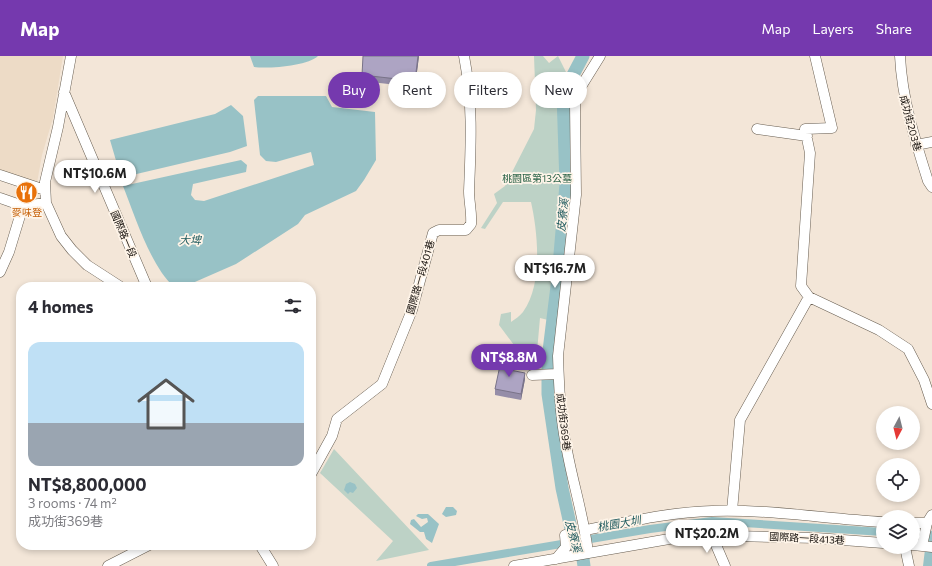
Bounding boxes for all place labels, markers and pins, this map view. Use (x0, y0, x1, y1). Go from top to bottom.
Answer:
pin: NT$10.6M (54, 160, 136, 194)
restaurant icon: 麥味登 (14, 179, 40, 205)
place label: 麥味登 (12, 206, 42, 218)
pin: NT$16.7M (514, 255, 596, 289)
pin: NT$8.8M (472, 344, 546, 378)
pin: NT$20.2M (666, 520, 748, 554)

